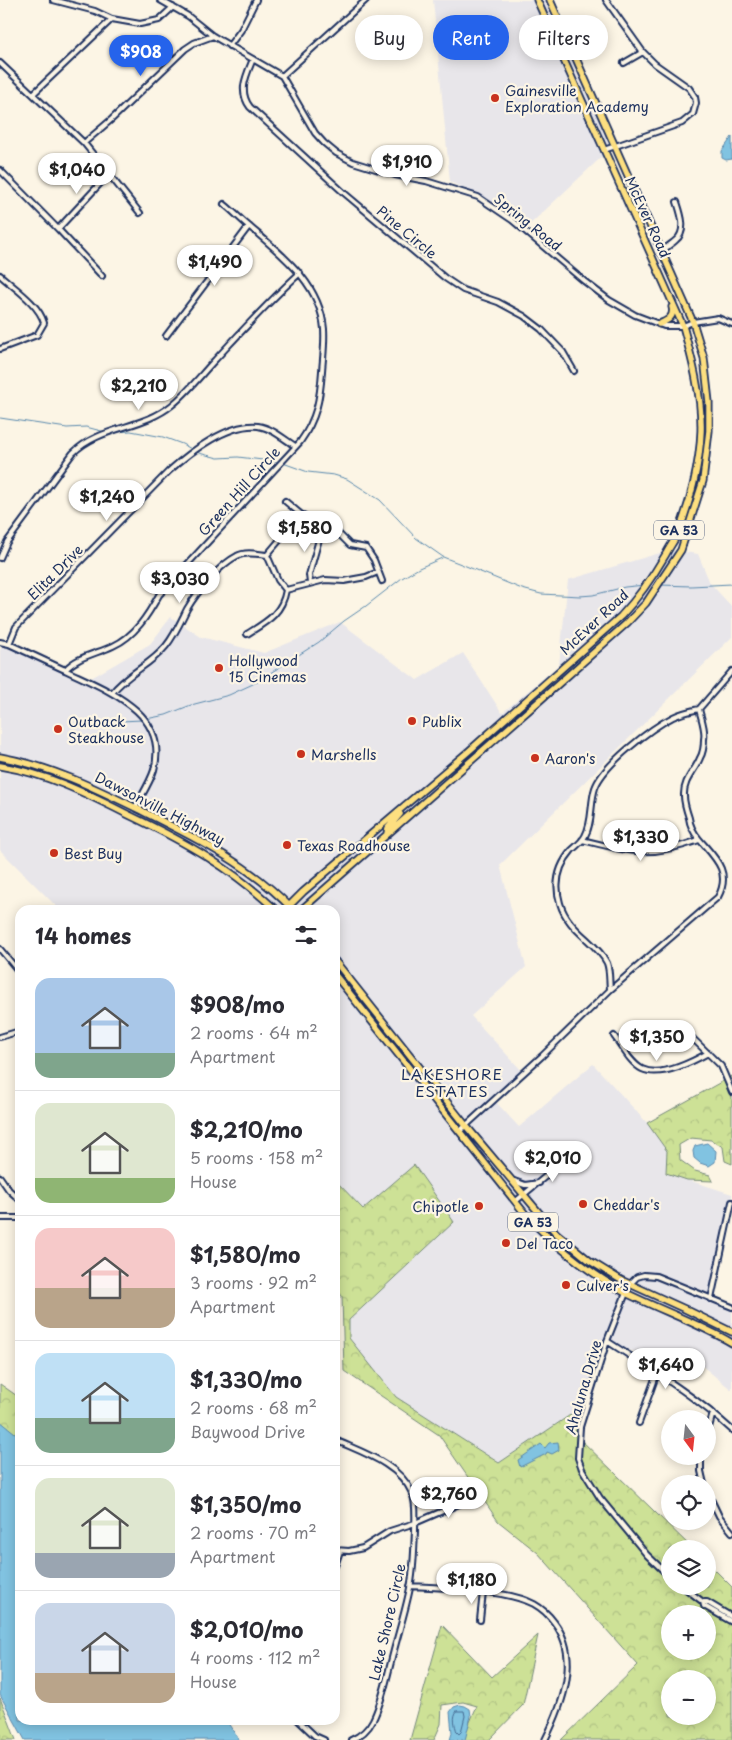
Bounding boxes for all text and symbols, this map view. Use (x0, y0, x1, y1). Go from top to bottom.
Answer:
chip: Buy (355, 15, 423, 60)
chip: Rent (433, 15, 509, 60)
chip: Filters (519, 15, 608, 60)
pin: $908 (111, 34, 171, 77)
text: $908 (120, 39, 162, 63)
place label: Gainesville Exploration Academy (505, 80, 649, 117)
marker: Gainesville Exploration Academy (489, 92, 501, 104)
pin: $1,910 (366, 144, 448, 187)
text: $1,910 (382, 149, 432, 173)
pin: $1,040 (36, 152, 118, 195)
text: $1,040 (49, 157, 105, 181)
street label: McEver Road (620, 173, 676, 261)
street label: Spring Road (490, 188, 566, 256)
street label: Pine Circle (372, 200, 442, 264)
pin: $1,490 (174, 244, 256, 287)
text: $1,490 (188, 249, 242, 273)
pin: $2,210 (98, 368, 180, 411)
text: $2,210 (111, 373, 167, 397)
street label: Green Hill Circle (193, 442, 285, 540)
pin: $1,240 (66, 480, 148, 522)
text: $1,240 (79, 484, 135, 508)
pin: $1,580 (264, 510, 346, 553)
text: $1,580 (278, 515, 332, 539)
road number: GA 53 (654, 520, 704, 540)
street label: Elita Drive (22, 539, 88, 605)
pin: $3,030 (139, 562, 221, 604)
text: $3,030 (151, 566, 209, 590)
street label: McEver Road (555, 584, 633, 660)
place label: Hollywood 15 Cinemas (229, 650, 306, 687)
marker: Hollywood 15 Cinemas (213, 662, 225, 674)
place label: Outback Steakhouse (68, 711, 144, 748)
place label: Publix (422, 711, 462, 732)
marker: Publix (406, 715, 418, 727)
marker: Outback Steakhouse (52, 723, 64, 735)
place label: Marshells (311, 744, 376, 765)
marker: Marshells (295, 748, 307, 760)
place label: Aaron's (545, 748, 595, 769)
marker: Aaron's (529, 752, 541, 764)
street label: Dawsonville Highway (91, 766, 229, 850)
pin: $1,330 (600, 820, 682, 862)
text: $1,330 (613, 824, 669, 848)
place label: Texas Roadhouse (297, 835, 411, 856)
marker: Texas Roadhouse (281, 839, 293, 851)
place label: Best Buy (64, 843, 122, 864)
marker: Best Buy (48, 847, 60, 859)
text: 14 homes (35, 919, 131, 951)
icon: filters (292, 921, 320, 949)
text: $908/mo (190, 988, 285, 1020)
icon: home (75, 998, 135, 1058)
text: 2 rooms · 64 m² (190, 1020, 318, 1044)
pin: $1,350 (616, 1020, 698, 1062)
text: $1,350 (630, 1024, 684, 1048)
text: Apartment (190, 1044, 275, 1068)
district label: LAKESHORE ESTATES (401, 1062, 503, 1102)
text: $2,210/mo (190, 1113, 303, 1145)
icon: home (75, 1123, 135, 1183)
pin: $2,010 (512, 1140, 594, 1183)
text: 5 rooms · 158 m² (190, 1145, 323, 1169)
text: $2,010 (525, 1145, 581, 1169)
text: House (190, 1169, 237, 1193)
place label: Cheddar's (593, 1194, 660, 1215)
place label: Chipotle (412, 1196, 469, 1217)
marker: Cheddar's (577, 1198, 589, 1210)
marker: Chipotle (473, 1200, 485, 1212)
road number: GA 53 (508, 1212, 558, 1232)
place label: Del Taco (516, 1233, 574, 1254)
marker: Del Taco (500, 1237, 512, 1249)
text: $1,580/mo (190, 1238, 300, 1270)
icon: home (75, 1248, 135, 1308)
text: 3 rooms · 92 m² (190, 1270, 317, 1294)
place label: Culver's (576, 1275, 629, 1296)
marker: Culver's (560, 1279, 572, 1291)
text: Apartment (190, 1294, 275, 1318)
street label: Ahaluna Drive (560, 1337, 606, 1437)
pin: $1,640 (625, 1348, 707, 1390)
text: $1,640 (638, 1352, 694, 1376)
text: $1,330/mo (190, 1363, 302, 1395)
icon: home (75, 1373, 135, 1433)
text: 2 rooms · 68 m² (190, 1395, 317, 1419)
north arrow (661, 1410, 716, 1465)
map controls (661, 1410, 716, 1725)
text: Baywood Drive (190, 1419, 305, 1443)
button: locate (661, 1475, 716, 1530)
pin: $2,760 (408, 1476, 490, 1519)
text: $2,760 (421, 1481, 477, 1505)
text: $1,350/mo (190, 1488, 301, 1520)
icon: home (75, 1498, 135, 1558)
text: 2 rooms · 70 m² (190, 1520, 317, 1544)
button: layers (661, 1540, 716, 1595)
text: Apartment (190, 1544, 275, 1568)
street label: Lake Shore Circle (363, 1561, 411, 1683)
pin: $1,180 (431, 1562, 513, 1605)
text: $1,180 (447, 1567, 497, 1591)
button: + (661, 1605, 716, 1660)
text: $2,010/mo (190, 1613, 303, 1645)
icon: home (75, 1623, 135, 1683)
text: 4 rooms · 112 m² (190, 1645, 320, 1669)
text: House (190, 1669, 237, 1693)
button: − (661, 1670, 716, 1725)

